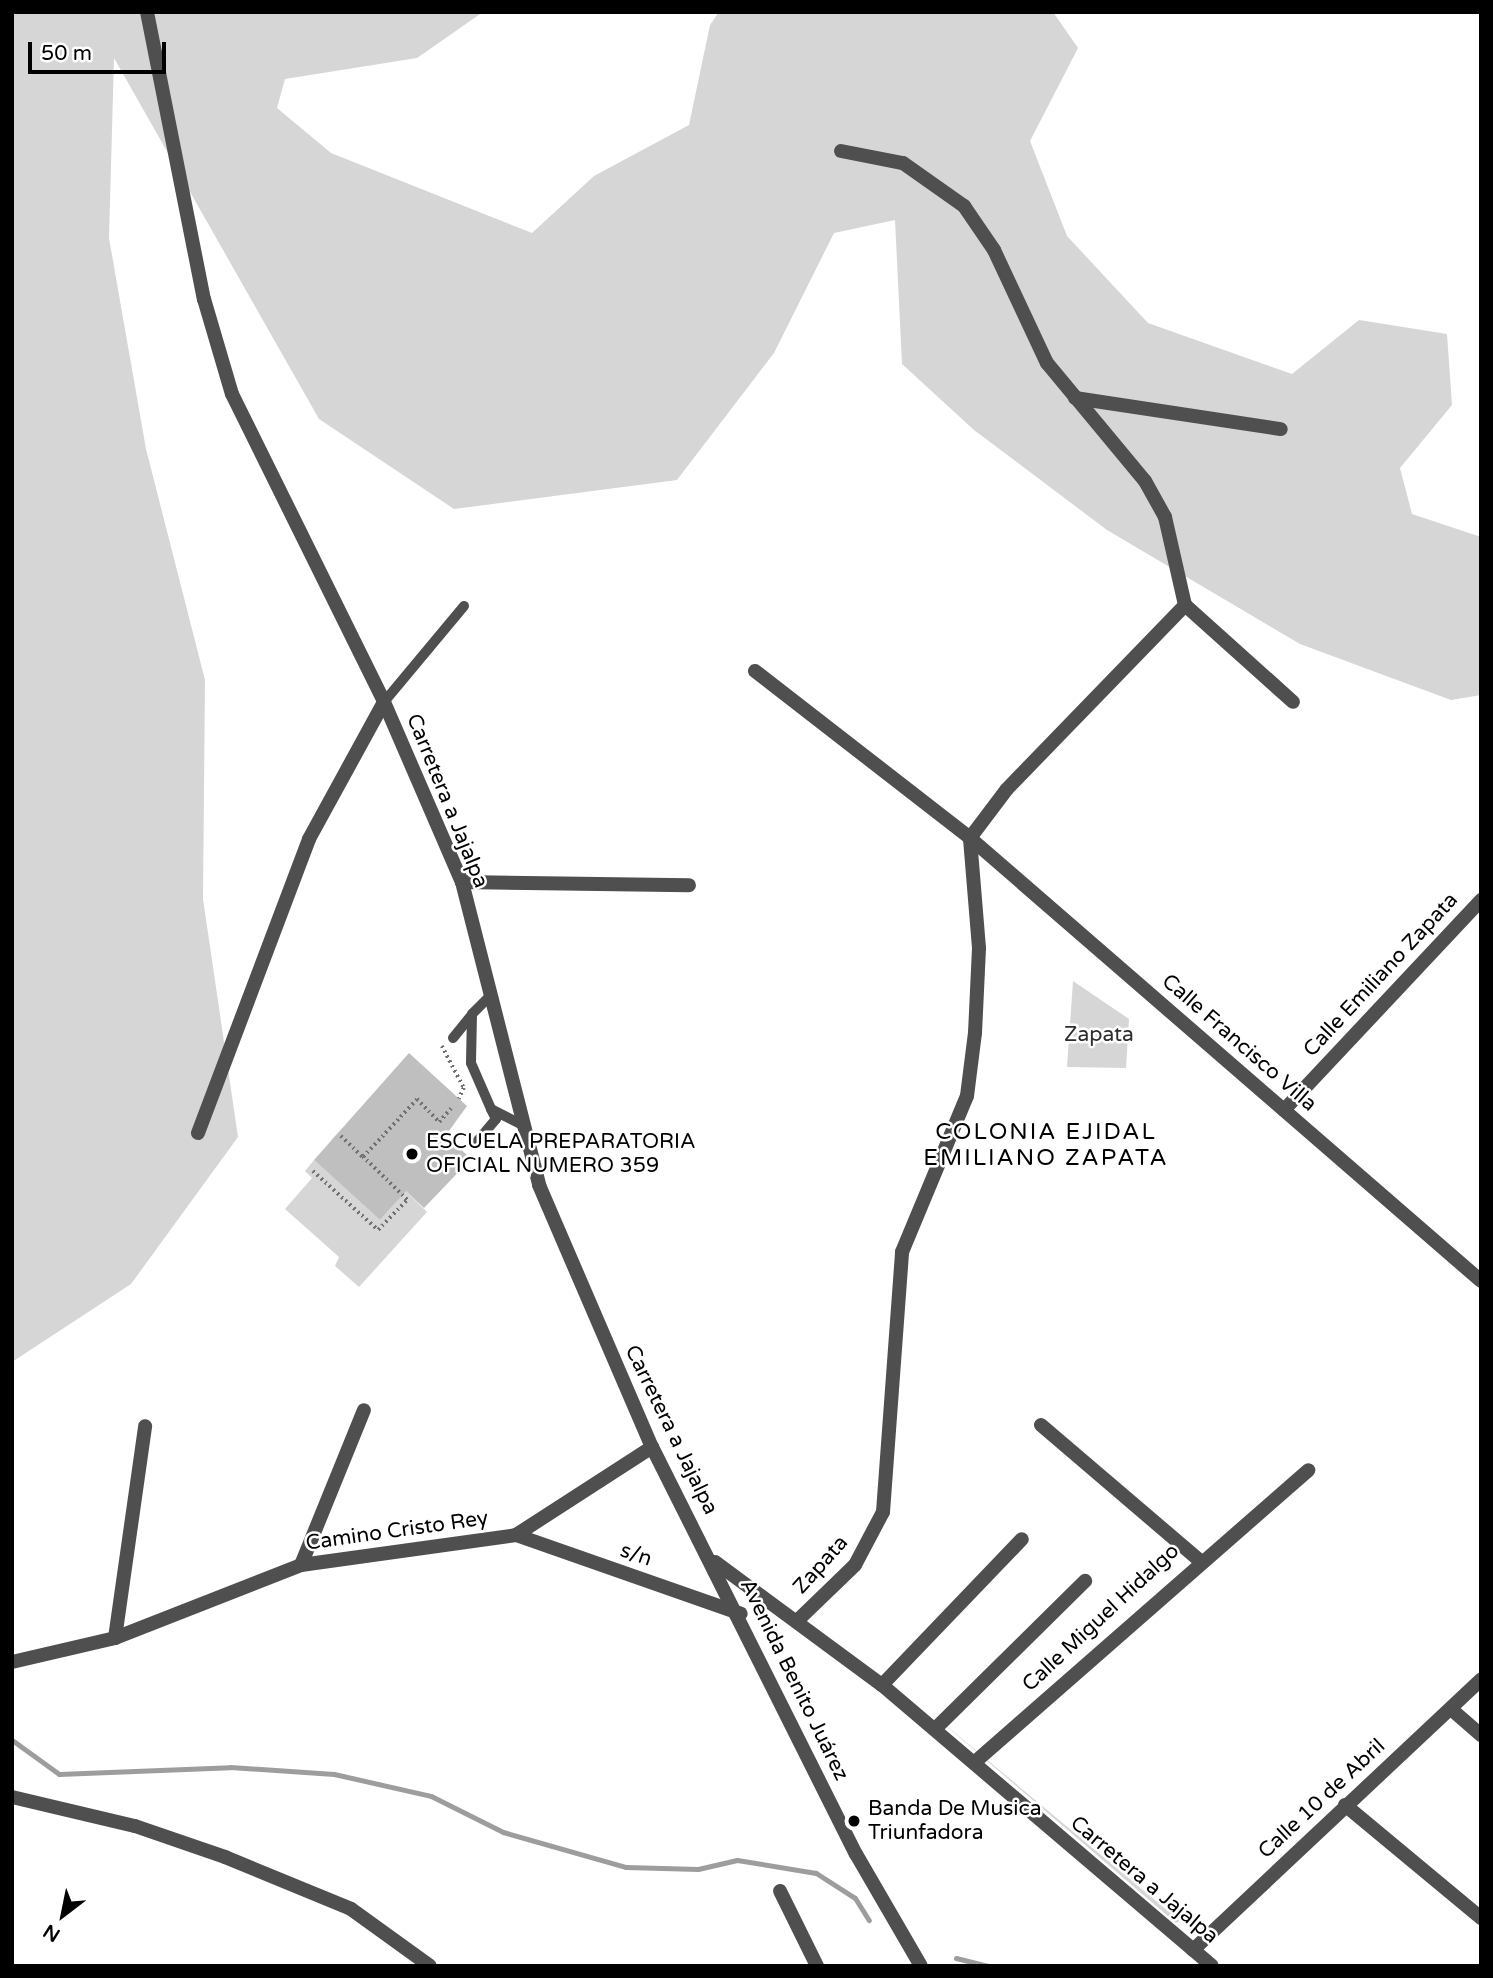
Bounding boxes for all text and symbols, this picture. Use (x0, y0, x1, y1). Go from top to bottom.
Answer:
scale bar (32, 28, 170, 72)
text: 50 m (41, 41, 92, 66)
street label: Carretera a Jajalpa (401, 710, 493, 892)
street label: Calle Emiliano Zapata (1298, 888, 1464, 1062)
street label: Calle Francisco Villa (1156, 969, 1322, 1117)
park label: Zapata (1064, 1022, 1134, 1048)
district label: COLONIA EJIDAL EMILIANO ZAPATA (925, 1118, 1167, 1172)
place label: ESCUELA PREPARATORIA OFICIAL NUMERO 359 (426, 1129, 696, 1179)
marker: ESCUELA PREPARATORIA OFICIAL NUMERO 359 (404, 1146, 420, 1162)
street label: Carretera a Jajalpa (619, 1341, 723, 1519)
street label: Camino Cristo Rey (304, 1506, 490, 1556)
street label: Zapata (788, 1531, 854, 1599)
street label: s/n (617, 1538, 655, 1572)
street label: Calle Miguel Hidalgo (1017, 1539, 1185, 1697)
street label: Avenida Benito Juárez (734, 1575, 854, 1785)
street label: Calle 10 de Abril (1253, 1734, 1391, 1864)
place label: Banda De Musica Triunfadora (868, 1796, 1041, 1846)
street label: Carretera a Jajalpa (1065, 1811, 1223, 1949)
marker: Banda De Musica Triunfadora (846, 1813, 862, 1829)
north arrow (28, 1880, 98, 1950)
text: N (40, 1919, 64, 1946)

